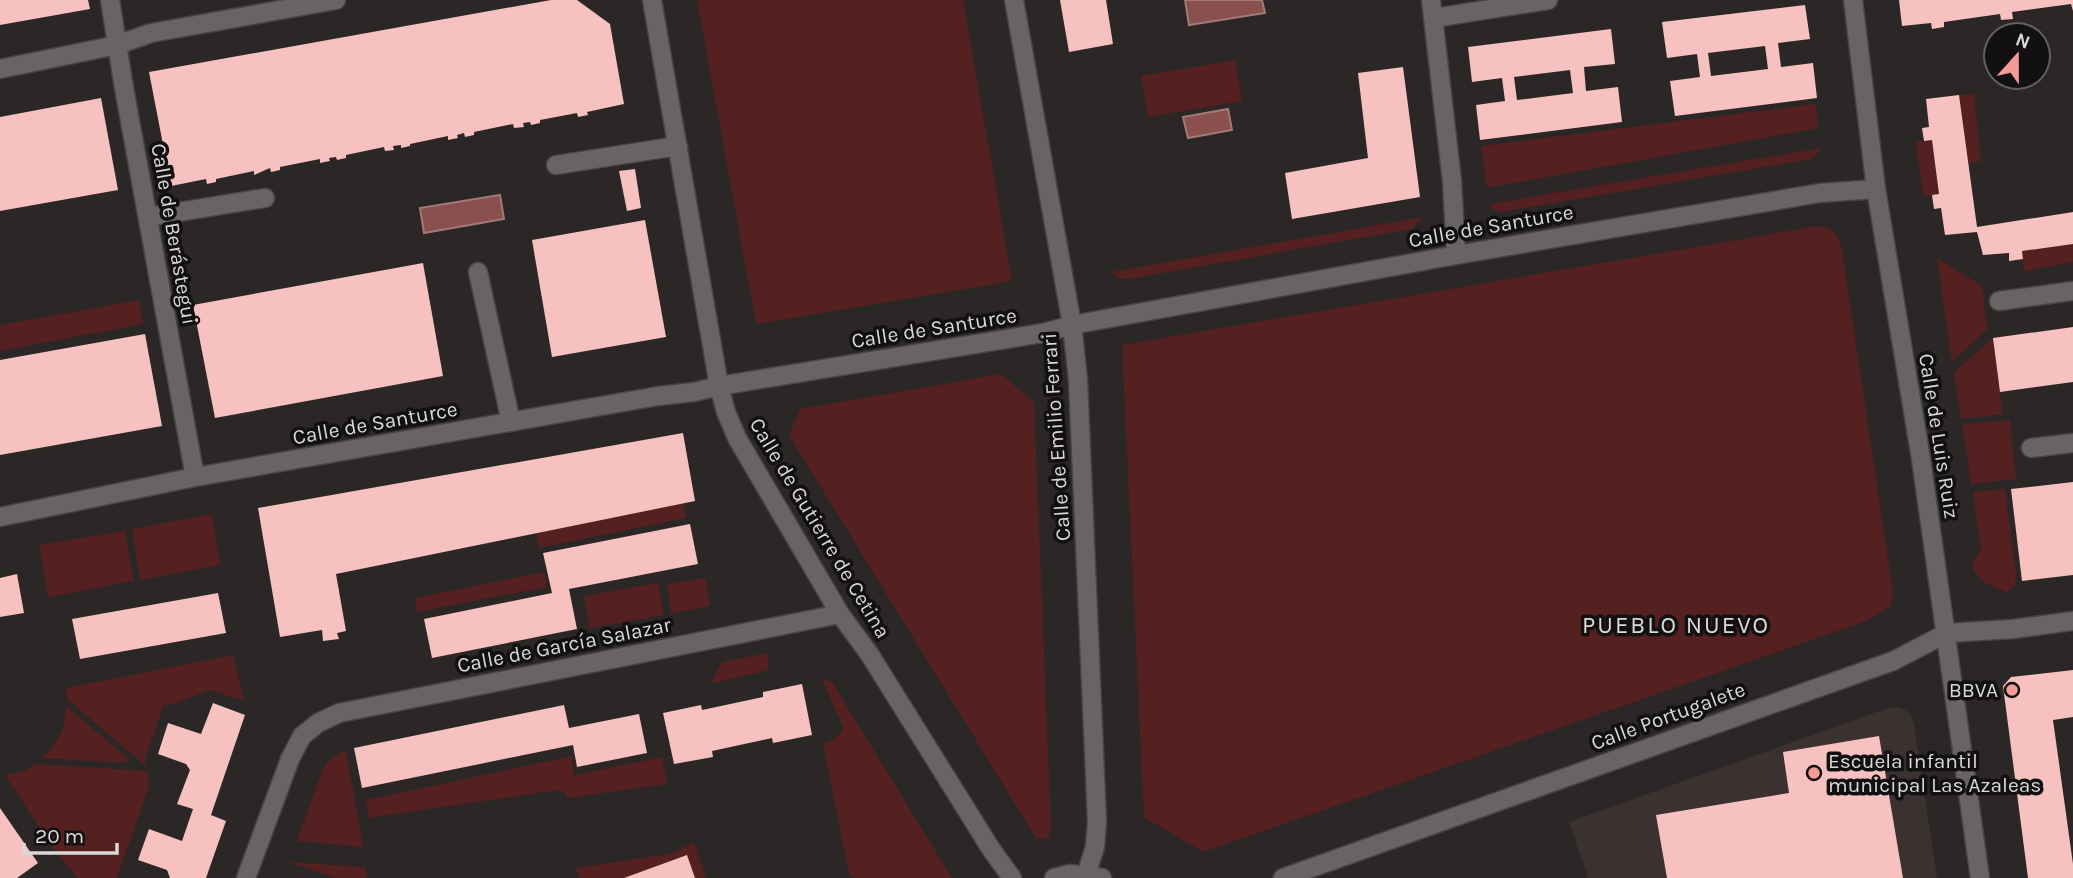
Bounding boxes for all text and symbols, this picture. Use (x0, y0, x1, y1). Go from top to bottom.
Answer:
north arrow (1982, 21, 2052, 91)
text: N (2012, 28, 2033, 54)
street label: Calle de Berástegui (146, 141, 202, 327)
street label: Calle de Santurce (1407, 200, 1575, 252)
street label: Calle de Santurce (850, 303, 1018, 353)
street label: Calle de Emilio Ferrari (1037, 332, 1075, 542)
street label: Calle de Luis Ruiz (1914, 352, 1964, 520)
street label: Calle de Santurce (291, 397, 459, 449)
street label: Calle de Gutierre de Cetina (745, 414, 895, 642)
district label: PUEBLO NUEVO (1582, 611, 1770, 639)
street label: Calle de García Salazar (455, 612, 673, 678)
street label: Calle Portugalete (1588, 677, 1748, 755)
place label: BBVA (1949, 678, 1998, 702)
marker: BBVA (2004, 682, 2020, 698)
place label: Escuela infantil municipal Las Azaleas (1828, 749, 2041, 797)
marker: Escuela infantil municipal Las Azaleas (1806, 765, 1822, 781)
scale bar (24, 812, 117, 856)
text: 20 m (35, 824, 84, 848)

